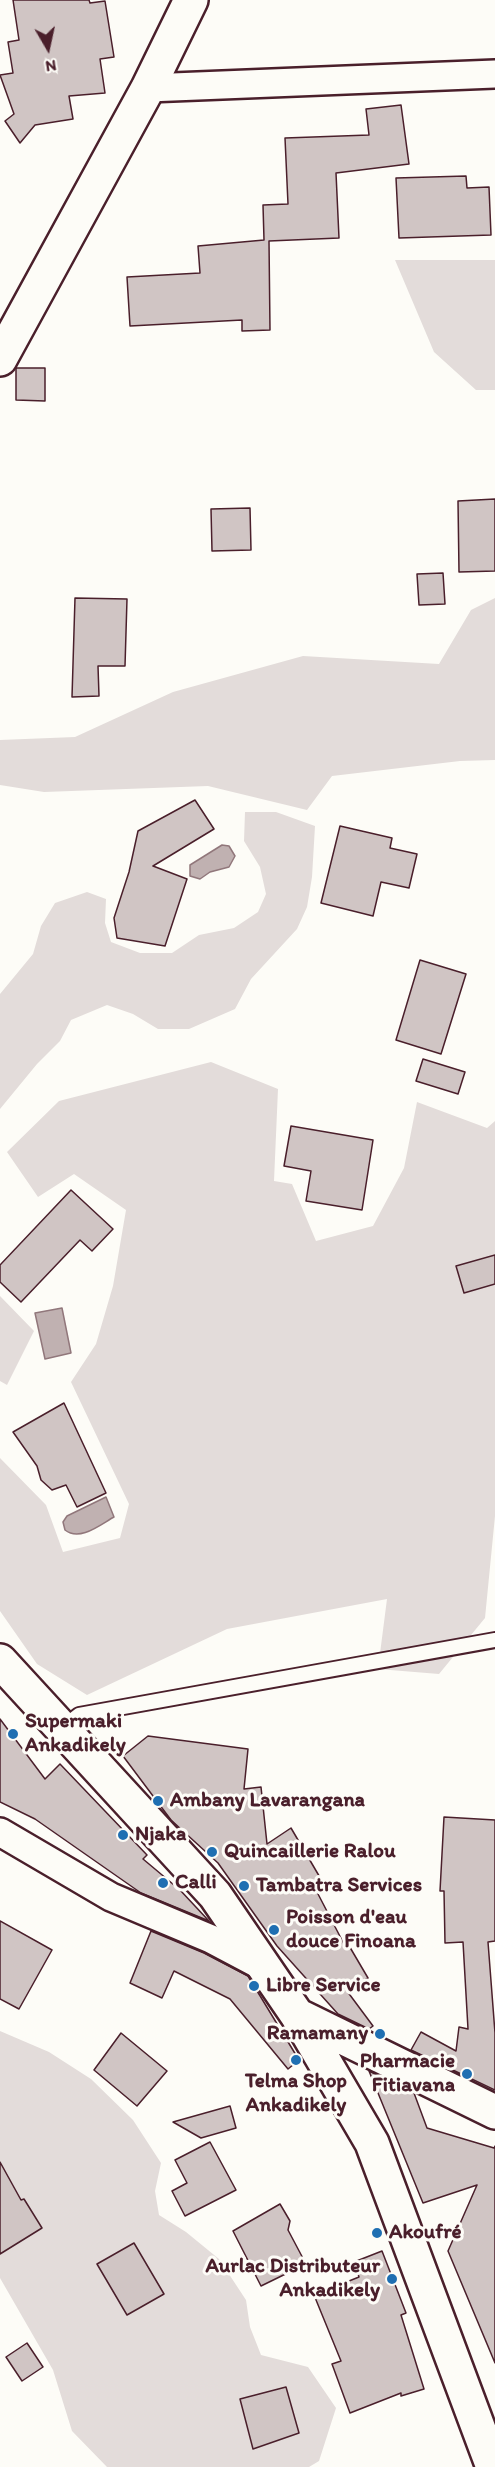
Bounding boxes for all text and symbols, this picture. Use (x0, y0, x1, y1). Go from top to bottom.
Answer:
north arrow (18, 18, 78, 78)
text: N (44, 56, 58, 77)
place label: Supermaki Ankadikely (25, 1709, 126, 1759)
marker: Supermaki Ankadikely (6, 1727, 20, 1741)
place label: Ambany Lavarangana (170, 1788, 365, 1814)
marker: Ambany Lavarangana (151, 1794, 165, 1808)
place label: Njaka (135, 1822, 186, 1848)
marker: Njaka (116, 1828, 130, 1842)
place label: Quincaillerie Ralou (224, 1839, 396, 1865)
marker: Quincaillerie Ralou (205, 1845, 219, 1859)
place label: Calli (175, 1870, 217, 1896)
place label: Tambatra Services (256, 1873, 422, 1899)
marker: Calli (156, 1876, 170, 1890)
marker: Tambatra Services (237, 1879, 251, 1893)
place label: Poisson d'eau douce Finoana (286, 1905, 416, 1955)
marker: Poisson d'eau douce Finoana (267, 1923, 281, 1937)
place label: Libre Service (266, 1973, 381, 1999)
marker: Libre Service (247, 1979, 261, 1993)
place label: Ramamany (267, 2021, 368, 2047)
marker: Ramamany (373, 2027, 387, 2041)
place label: Pharmacie Fitiavana (360, 2049, 455, 2099)
marker: Telma Shop Ankadikely (289, 2053, 303, 2067)
marker: Pharmacie Fitiavana (460, 2067, 474, 2081)
place label: Telma Shop Ankadikely (245, 2069, 347, 2119)
place label: Akoufré (389, 2220, 462, 2246)
marker: Akoufré (370, 2226, 384, 2240)
place label: Aurlac Distributeur Ankadikely (205, 2254, 380, 2304)
marker: Aurlac Distributeur Ankadikely (385, 2272, 399, 2286)

